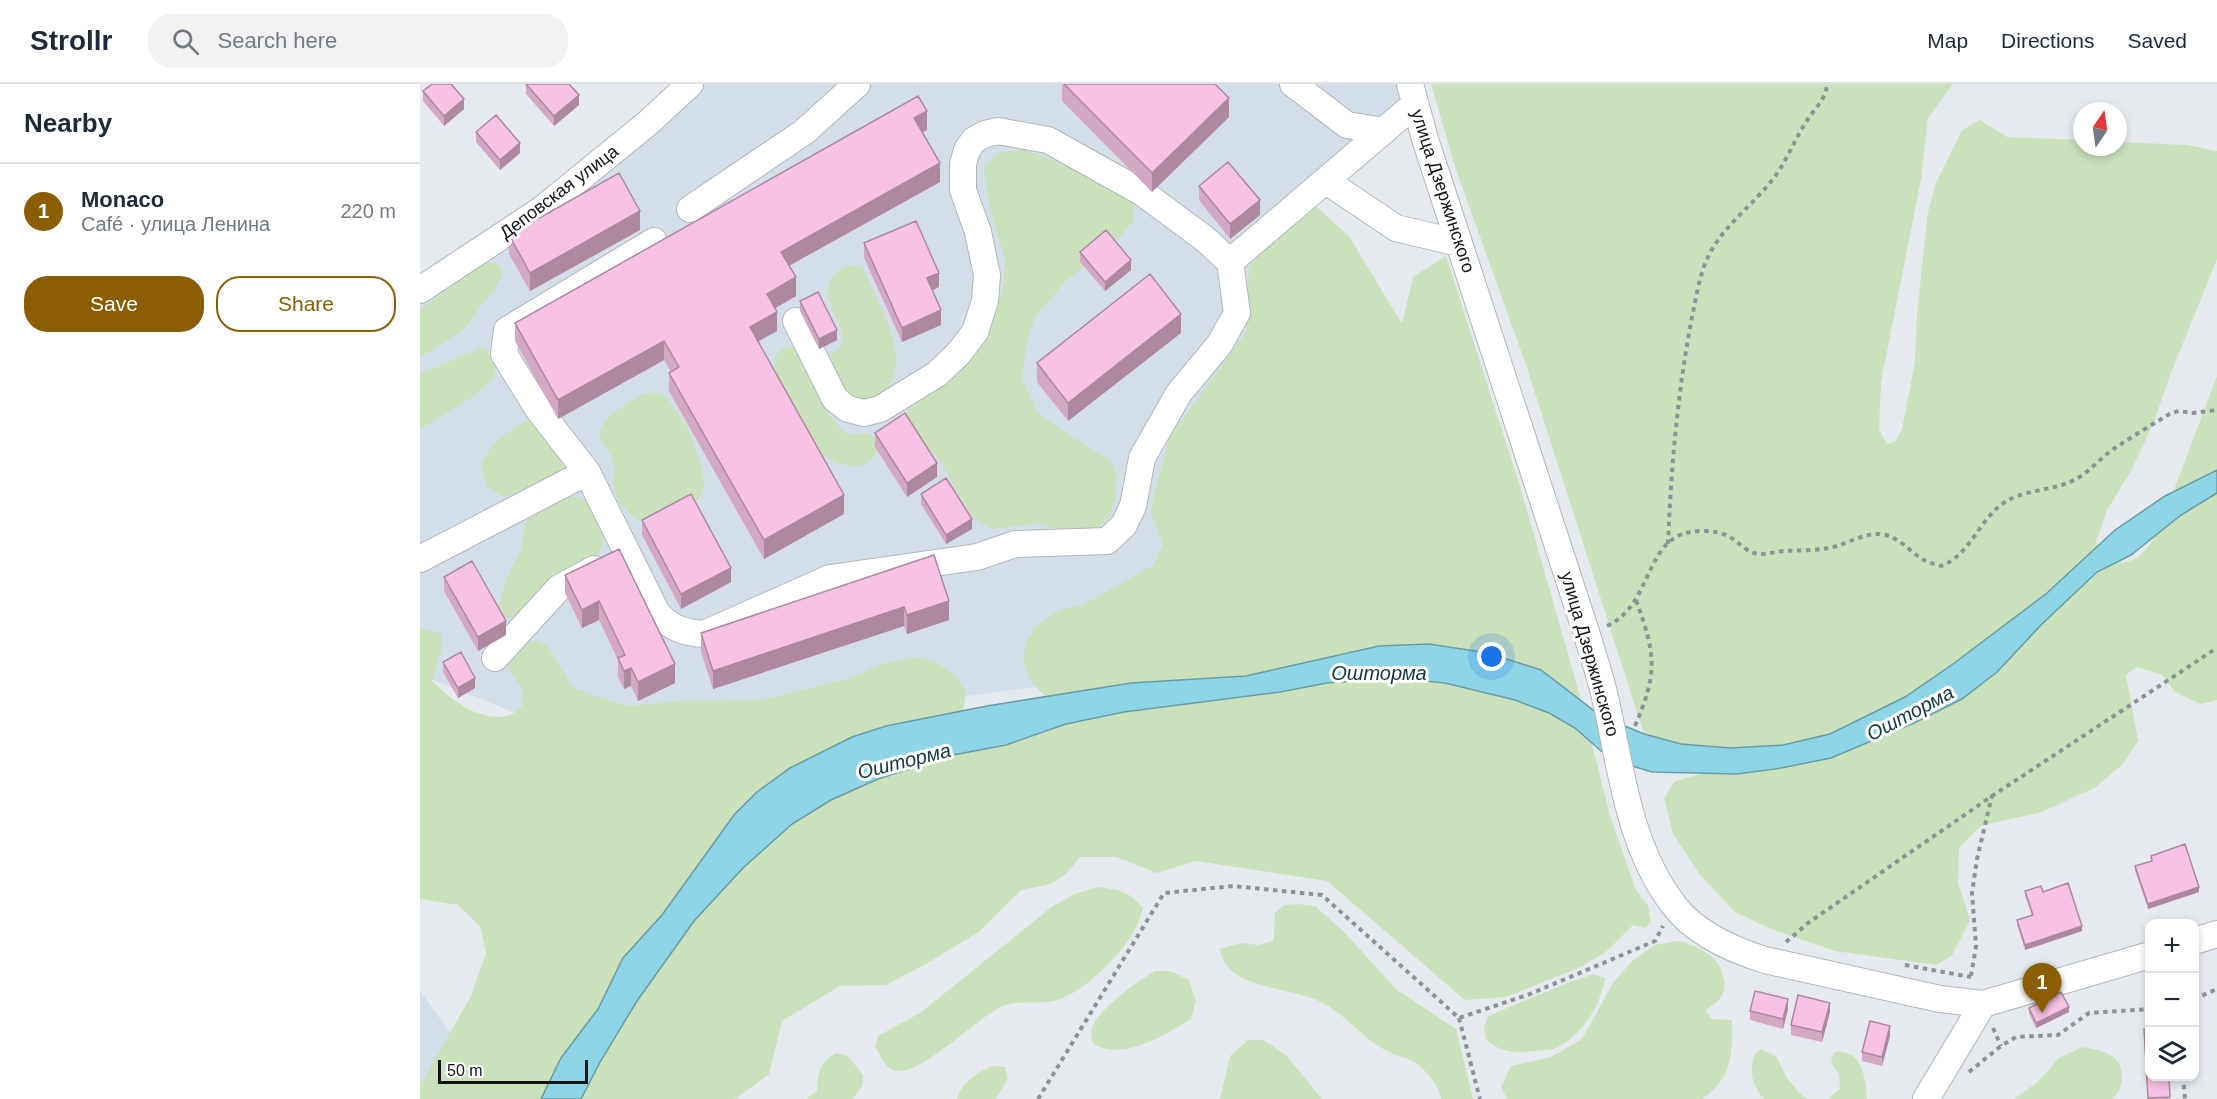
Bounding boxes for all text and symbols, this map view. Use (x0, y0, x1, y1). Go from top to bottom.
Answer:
search box (148, 14, 568, 68)
text: Strollr (30, 25, 112, 56)
icon: search (169, 25, 202, 58)
text: Search here (217, 28, 337, 53)
text: Map (1927, 29, 1968, 52)
text: Directions (2001, 29, 2094, 52)
text: Saved (2127, 29, 2187, 52)
north arrow (2073, 102, 2127, 156)
street label: улица Дзержинского (1407, 107, 1479, 275)
text: Nearby (24, 108, 112, 138)
street label: Деповская улица (496, 140, 623, 243)
text: Monaco (81, 187, 164, 212)
text: 1 (38, 200, 49, 222)
text: 220 m (340, 200, 396, 222)
text: Café · улица Ленина (81, 213, 270, 235)
button: Save (24, 276, 204, 332)
button: Share (216, 276, 396, 332)
street label: улица Дзержинского (1557, 569, 1623, 739)
your location (1477, 642, 1506, 671)
water label: Ошторма (1331, 662, 1427, 684)
water label: Ошторма (1863, 681, 1957, 745)
water label: Ошторма (855, 739, 953, 783)
map controls (2145, 919, 2199, 1081)
button: + (2145, 919, 2199, 973)
pin: 1 (2022, 964, 2062, 1013)
button: − (2145, 973, 2199, 1027)
button: layers (2145, 1027, 2199, 1081)
scale bar (438, 1057, 588, 1084)
text: 50 m (447, 1062, 483, 1079)

